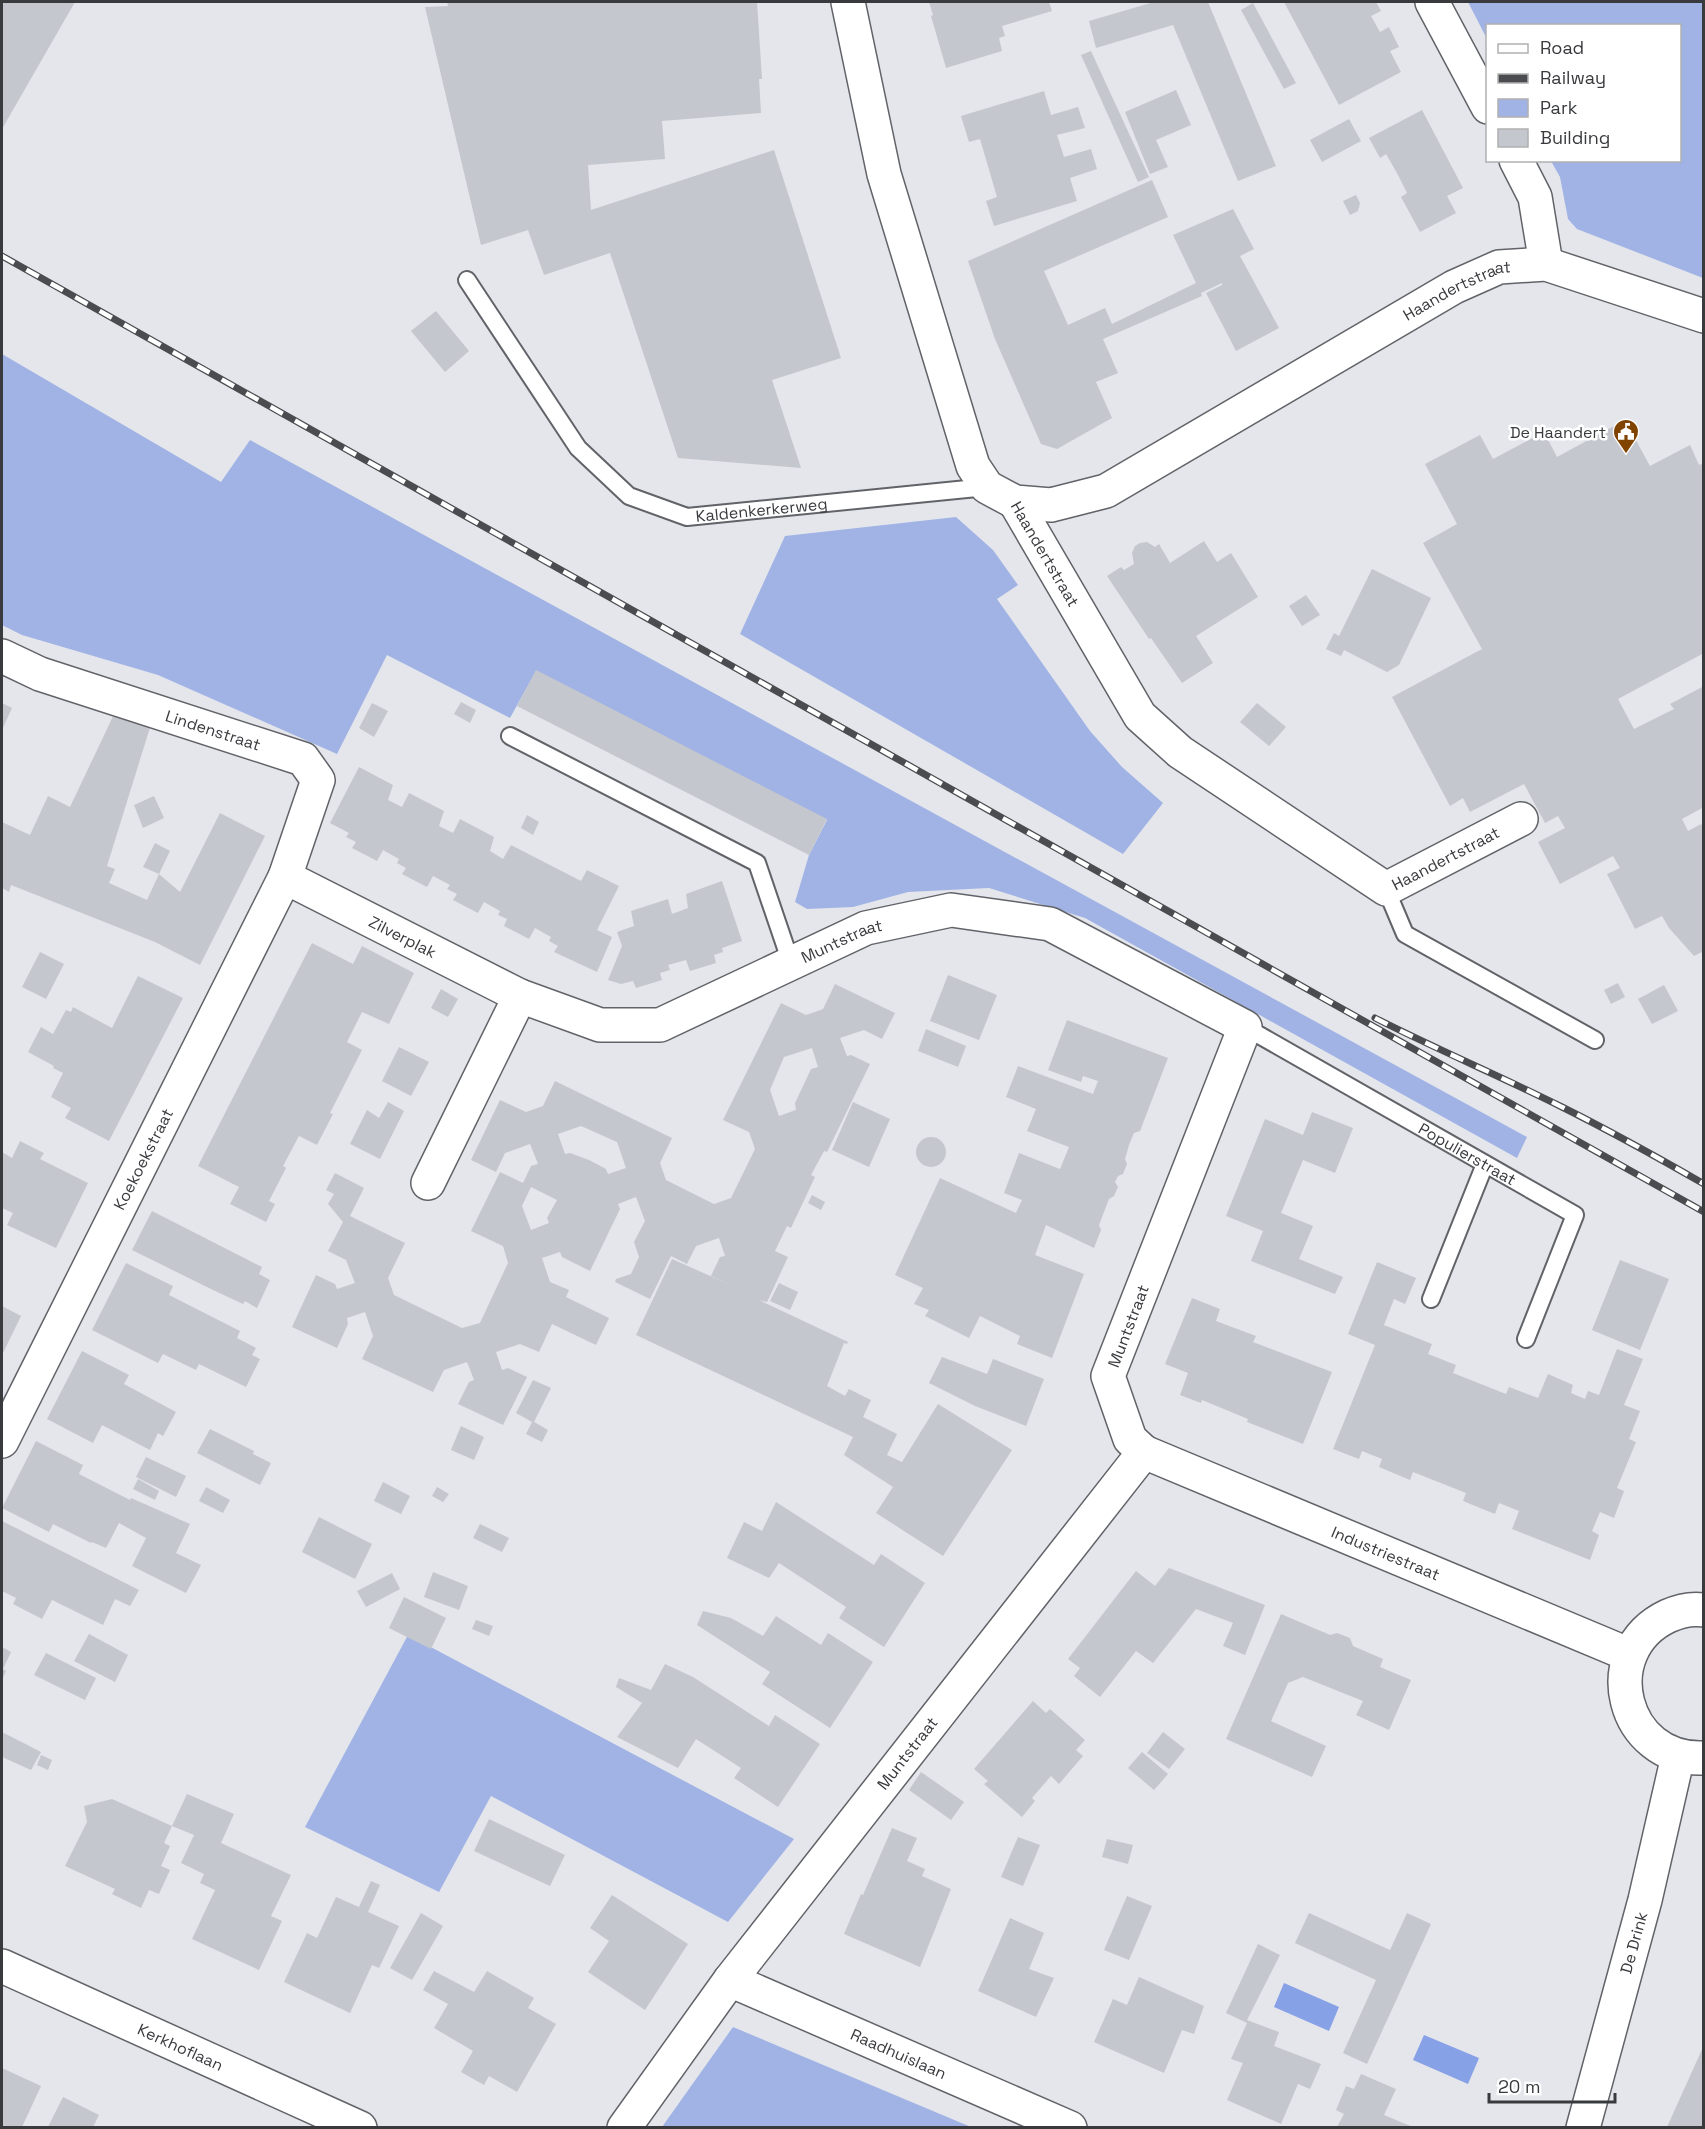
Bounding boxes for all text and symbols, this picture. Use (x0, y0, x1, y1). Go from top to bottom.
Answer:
legend (1486, 24, 1681, 162)
text: Road (1540, 36, 1584, 59)
text: Railway (1540, 66, 1606, 89)
text: Park (1540, 96, 1578, 119)
text: Building (1540, 126, 1610, 149)
street label: Haandertstraat (1399, 256, 1511, 326)
public building icon: De Haandert (1611, 417, 1641, 455)
place label: De Haandert (1510, 422, 1606, 443)
street label: Kaldenkerkerweg (695, 493, 829, 527)
street label: Haandertstraat (1006, 498, 1084, 611)
street label: Lindenstraat (163, 705, 263, 756)
street label: Haandertstraat (1388, 822, 1503, 895)
street label: Zilverplak (365, 911, 440, 963)
street label: Muntstraat (798, 915, 884, 968)
street label: Koekoekstraat (109, 1105, 178, 1214)
street label: Populierstraat (1415, 1118, 1520, 1190)
street label: Muntstraat (1103, 1282, 1154, 1371)
street label: Industriestraat (1328, 1521, 1443, 1585)
street label: Muntstraat (872, 1712, 943, 1794)
street label: De Drink (1615, 1909, 1652, 1976)
street label: Kerkhoflaan (134, 2019, 227, 2076)
street label: Raadhuislaan (847, 2024, 950, 2084)
scale bar (1489, 2066, 1615, 2104)
text: 20 m (1498, 2075, 1541, 2098)

